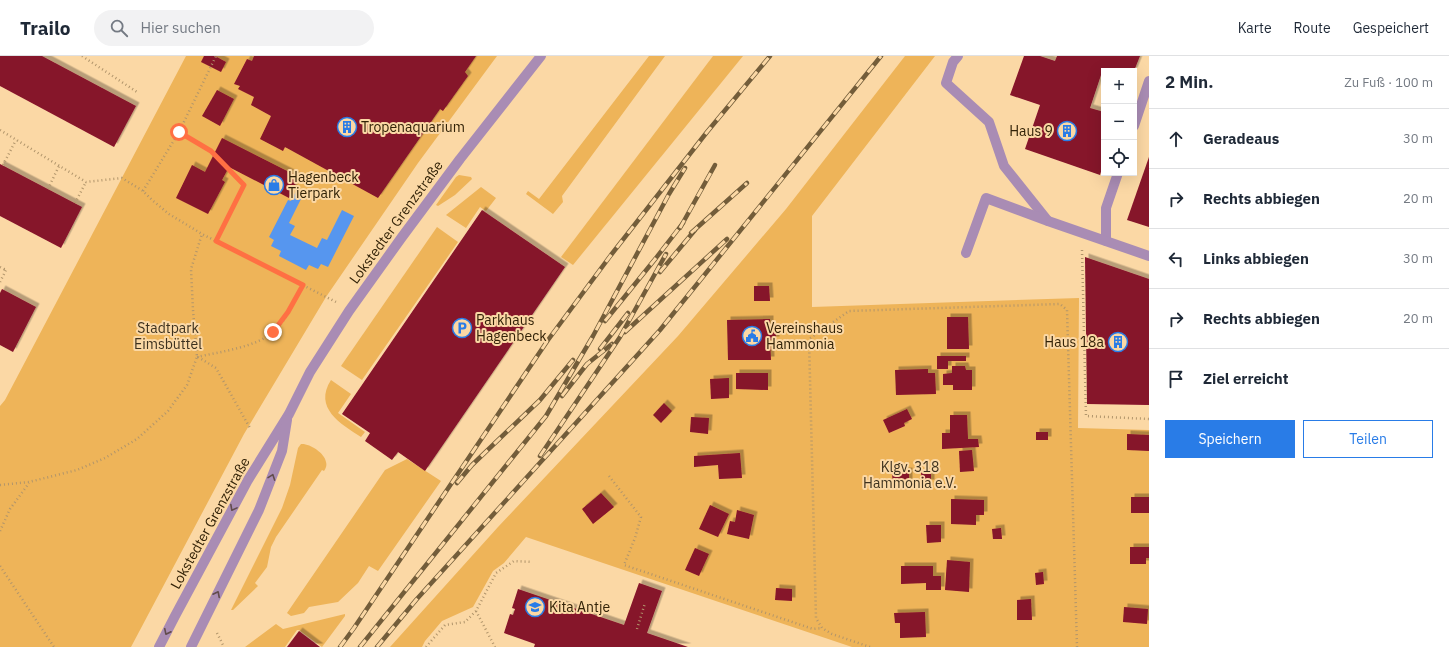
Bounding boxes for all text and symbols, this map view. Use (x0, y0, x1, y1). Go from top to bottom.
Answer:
search box (94, 10, 374, 46)
text: Trailo (20, 16, 70, 40)
icon: search (108, 17, 130, 39)
text: Hier suchen (140, 18, 221, 37)
text: Karte (1238, 19, 1272, 37)
text: Route (1294, 19, 1331, 37)
text: Gespeichert (1353, 19, 1429, 37)
map controls (1101, 68, 1137, 176)
button: + (1101, 68, 1137, 104)
text: 2 Min. (1165, 71, 1213, 93)
text: Zu Fuß · 100 m (1344, 74, 1433, 91)
button: − (1101, 104, 1137, 140)
building icon: Tropenaquarium (336, 116, 358, 138)
place label: Tropenaquarium (361, 118, 465, 136)
building icon: Haus 9 (1056, 120, 1078, 142)
place label: Haus 9 (1009, 122, 1053, 140)
route start (170, 123, 188, 141)
icon: ahead (1165, 128, 1187, 150)
text: Geradeaus (1203, 129, 1279, 148)
text: 30 m (1403, 130, 1433, 147)
button: locate (1101, 140, 1137, 176)
street label: Lokstedter Grenzstraße (345, 157, 447, 287)
place label: Hagenbeck Tierpark (288, 168, 359, 202)
shop icon: Hagenbeck Tierpark (263, 174, 285, 196)
icon: right (1165, 188, 1187, 210)
text: Rechts abbiegen (1203, 189, 1320, 208)
text: 20 m (1403, 190, 1433, 207)
icon: left (1165, 248, 1187, 270)
text: Links abbiegen (1203, 249, 1309, 268)
text: 30 m (1403, 250, 1433, 267)
icon: right (1165, 308, 1187, 330)
text: Rechts abbiegen (1203, 309, 1320, 328)
text: 20 m (1403, 310, 1433, 327)
place label: Parkhaus Hagenbeck (476, 311, 547, 345)
parking icon: Parkhaus Hagenbeck (451, 317, 473, 339)
park label: Stadtpark Eimsbüttel (134, 319, 202, 353)
place label: Vereinshaus Hammonia (766, 319, 843, 353)
route end (264, 323, 282, 341)
public building icon: Vereinshaus Hammonia (741, 325, 763, 347)
building icon: Haus 18a (1107, 331, 1129, 353)
place label: Haus 18a (1044, 333, 1105, 351)
icon: arrive (1165, 368, 1187, 390)
text: Ziel erreicht (1203, 369, 1289, 388)
button: Speichern (1165, 420, 1295, 458)
button: Teilen (1303, 420, 1433, 458)
street label: Lokstedter Grenzstraße (166, 454, 254, 592)
park label: Klgv. 318 Hammonia e.V. (863, 458, 957, 492)
one-way arrow (267, 473, 276, 480)
one-way arrow (231, 504, 238, 511)
one-way arrow (212, 591, 220, 599)
school or university icon: Kita Antje (524, 596, 546, 618)
place label: Kita Antje (549, 598, 610, 616)
one-way arrow (164, 627, 172, 635)

